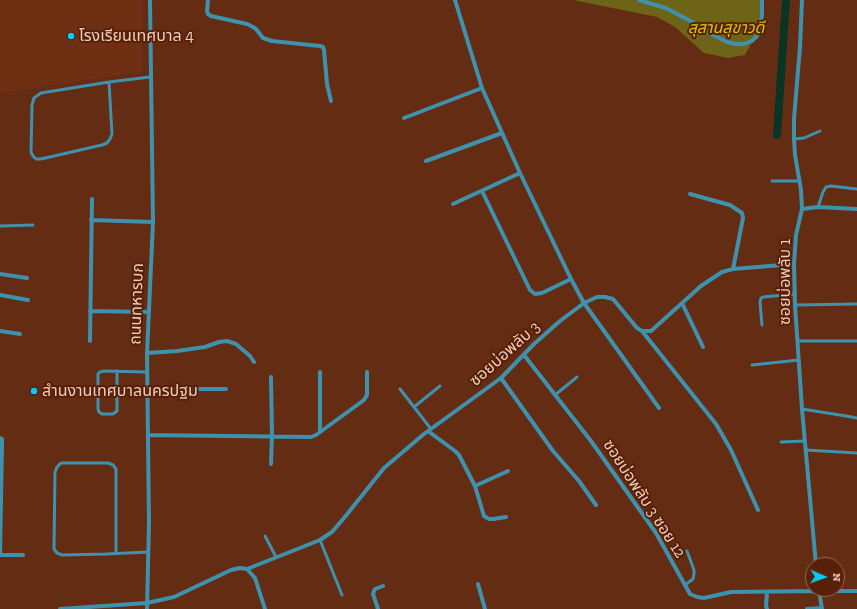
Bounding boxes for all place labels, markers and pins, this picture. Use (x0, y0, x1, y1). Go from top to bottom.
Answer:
place label: โรงเรียนเทศบาล 4 (79, 26, 194, 46)
marker: โรงเรียนเทศบาล 4 (66, 31, 76, 41)
place label: สำนงานเทศบาลนครปฐม (42, 381, 198, 401)
marker: สำนงานเทศบาลนครปฐม (29, 386, 39, 396)

